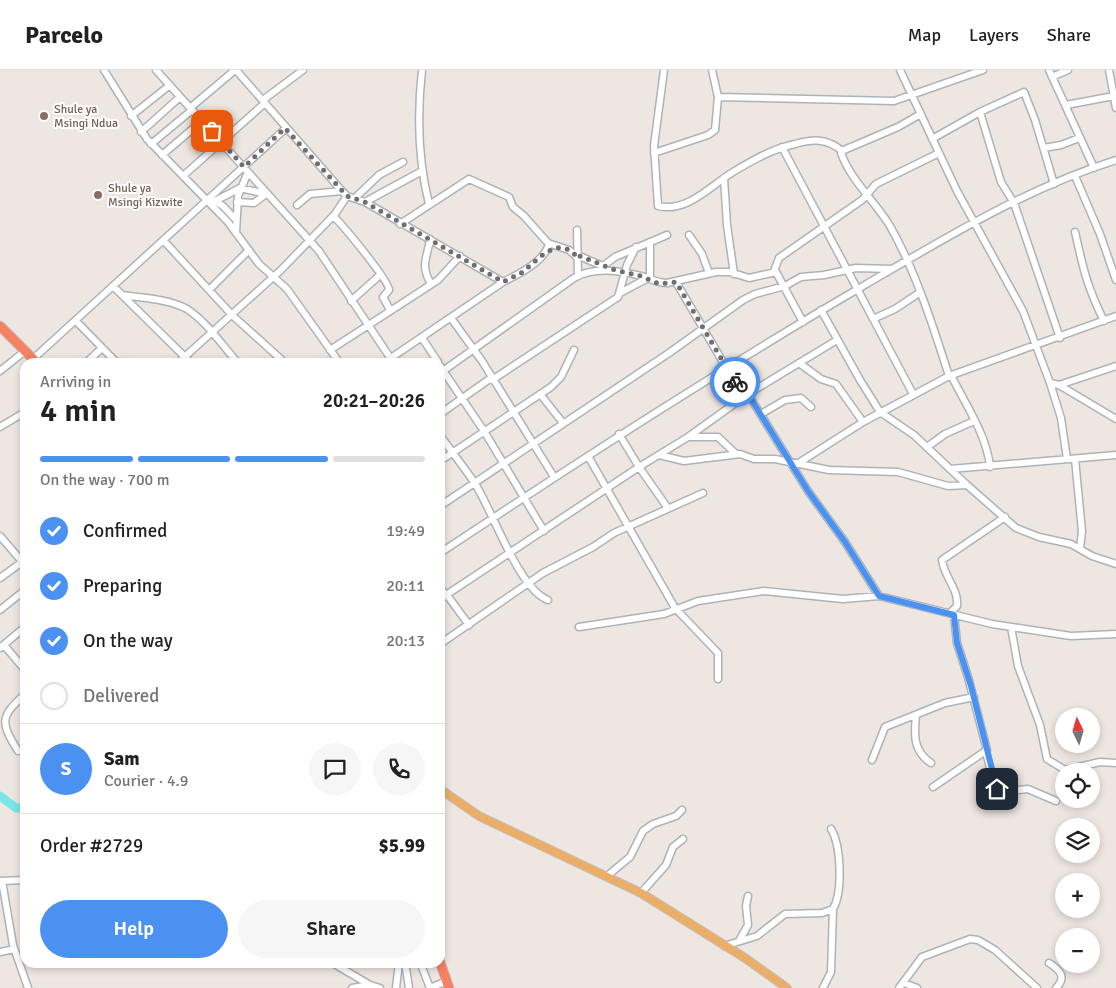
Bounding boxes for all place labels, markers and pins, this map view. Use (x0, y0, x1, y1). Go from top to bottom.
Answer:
place label: Shule ya Msingi Ndua (54, 102, 118, 131)
marker: Shule ya Msingi Ndua (38, 110, 50, 122)
pin (191, 110, 233, 152)
place label: Shule ya Msingi Kizwite (108, 181, 183, 210)
marker: Shule ya Msingi Kizwite (92, 189, 104, 201)
pin (976, 768, 1018, 810)

